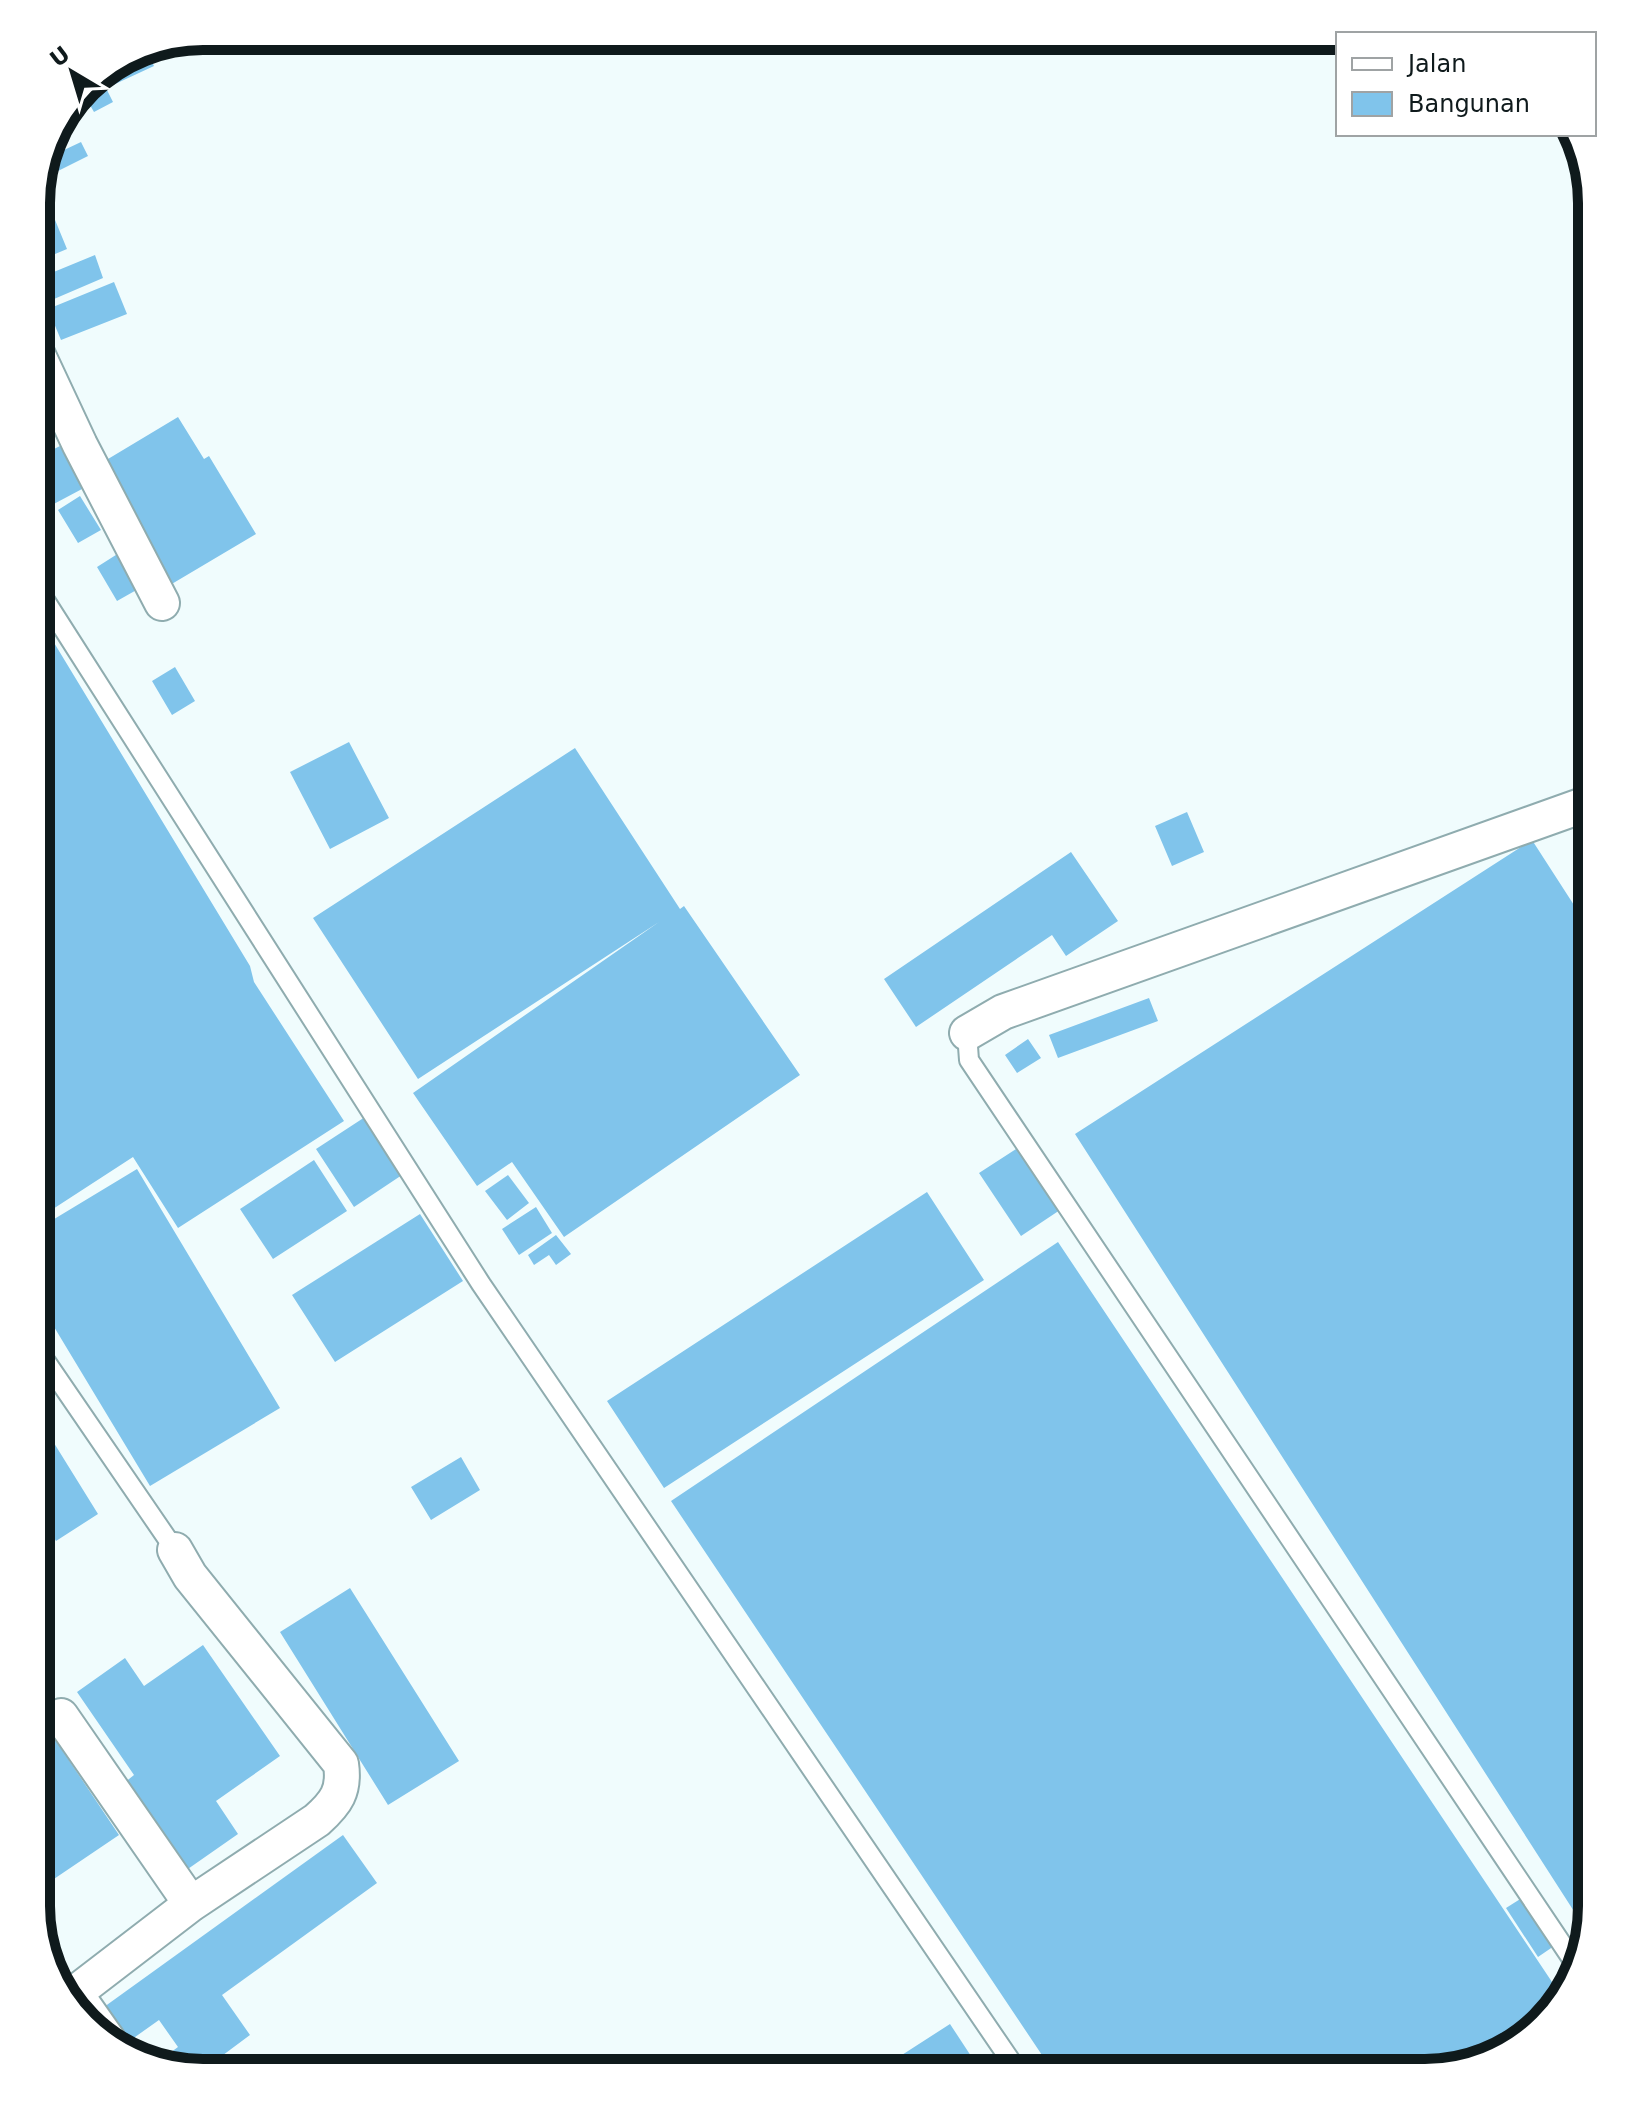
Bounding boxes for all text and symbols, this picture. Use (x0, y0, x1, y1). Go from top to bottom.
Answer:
north arrow (32, 32, 112, 112)
legend (1336, 32, 1596, 136)
text: U (45, 41, 75, 72)
text: Jalan (1406, 50, 1466, 78)
text: Bangunan (1408, 90, 1530, 118)

